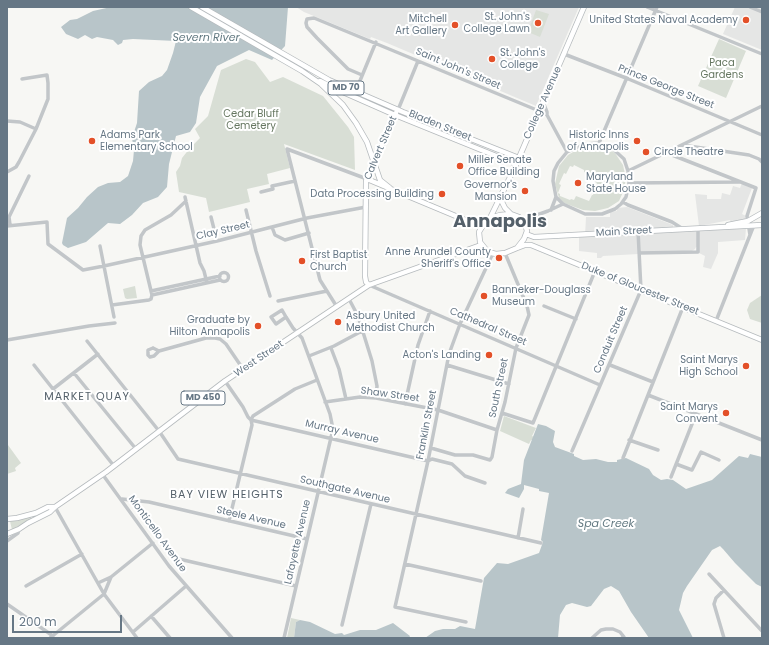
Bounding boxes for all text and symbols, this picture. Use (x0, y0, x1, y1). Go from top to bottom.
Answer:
place label: St. John's College Lawn (463, 11, 530, 34)
place label: Mitchell Art Gallery (395, 13, 447, 36)
place label: United States Naval Academy (589, 14, 738, 26)
marker: United States Naval Academy (741, 15, 751, 25)
marker: St. John's College Lawn (533, 18, 543, 28)
marker: Mitchell Art Gallery (450, 20, 460, 30)
water label: Severn River (172, 31, 240, 45)
street label: Saint John's Street (414, 46, 502, 92)
place label: St. John's College (500, 47, 546, 70)
marker: St. John's College (487, 54, 497, 64)
park label: Paca Gardens (701, 57, 743, 80)
street label: Prince George Street (616, 62, 716, 112)
street label: College Avenue (522, 65, 564, 141)
road number: MD 70 (328, 81, 364, 95)
park label: Cedar Bluff Cemetery (223, 108, 279, 132)
street label: Bladen Street (407, 108, 473, 144)
street label: Calvert Street (362, 114, 400, 182)
place label: Adams Park Elementary School (100, 129, 193, 152)
place label: Historic Inns of Annapolis (567, 129, 629, 152)
marker: Adams Park Elementary School (87, 136, 97, 146)
marker: Historic Inns of Annapolis (632, 136, 642, 146)
place label: Circle Theatre (654, 146, 724, 158)
marker: Circle Theatre (641, 147, 651, 157)
place label: Miller Senate Office Building (468, 154, 540, 178)
marker: Miller Senate Office Building (455, 161, 465, 171)
place label: Maryland State House (586, 171, 646, 194)
marker: Maryland State House (573, 178, 583, 188)
place label: Governor's Mansion (464, 179, 517, 202)
marker: Governor's Mansion (520, 186, 530, 196)
place label: Data Processing Building (310, 188, 434, 200)
marker: Data Processing Building (437, 189, 447, 199)
district label: Annapolis (453, 211, 547, 233)
street label: Clay Street (195, 219, 251, 243)
street label: Main Street (596, 225, 652, 239)
place label: Anne Arundel County Sheriff's Office (385, 246, 491, 270)
place label: First Baptist Church (310, 249, 367, 272)
marker: Anne Arundel County Sheriff's Office (494, 253, 504, 263)
marker: First Baptist Church (297, 256, 307, 266)
street label: Duke of Gloucester Street (579, 260, 701, 318)
place label: Banneker-Douglass Museum (492, 284, 591, 308)
marker: Banneker-Douglass Museum (479, 291, 489, 301)
street label: Cathedral Street (448, 305, 528, 349)
street label: Conduit Street (591, 305, 631, 375)
place label: Asbury United Methodist Church (346, 310, 435, 334)
place label: Graduate by Hilton Annapolis (169, 314, 250, 338)
marker: Asbury United Methodist Church (333, 317, 343, 327)
marker: Graduate by Hilton Annapolis (253, 321, 263, 331)
street label: West Street (232, 338, 286, 380)
place label: Acton's Landing (402, 349, 481, 361)
marker: Acton's Landing (484, 350, 494, 360)
place label: Saint Marys High School (679, 354, 738, 378)
street label: South Street (487, 357, 511, 419)
marker: Saint Marys High School (741, 361, 751, 371)
street label: Shaw Street (360, 385, 420, 405)
street label: Franklin Street (414, 389, 440, 461)
district label: MARKET QUAY (44, 390, 130, 404)
road number: MD 450 (181, 391, 225, 405)
place label: Saint Marys Convent (660, 401, 718, 424)
marker: Saint Marys Convent (721, 408, 731, 418)
street label: Murray Avenue (304, 418, 380, 446)
street label: Southgate Avenue (299, 474, 391, 506)
district label: BAY VIEW HEIGHTS (170, 488, 284, 502)
street label: Monticello Avenue (125, 494, 189, 574)
street label: Lafayette Avenue (282, 498, 314, 586)
street label: Steele Avenue (215, 504, 287, 532)
water label: Spa Creek (578, 517, 634, 531)
scale bar (14, 607, 124, 633)
text: 200 m (19, 613, 57, 630)

